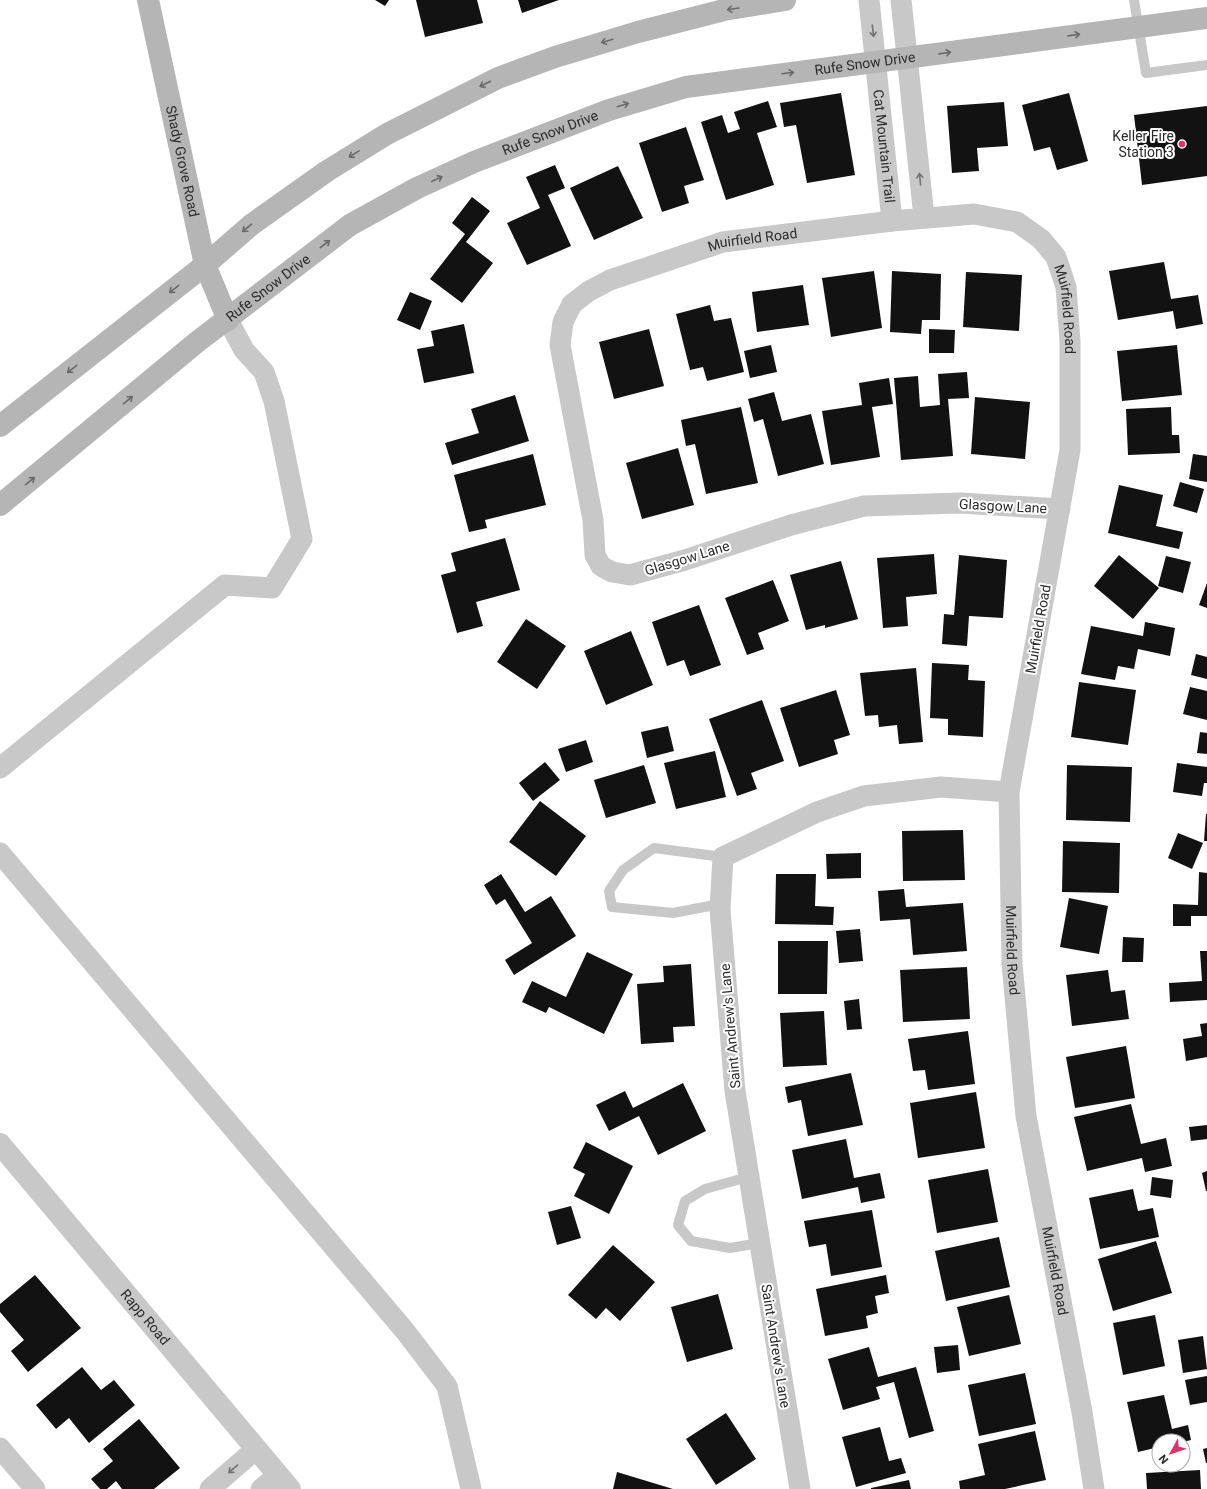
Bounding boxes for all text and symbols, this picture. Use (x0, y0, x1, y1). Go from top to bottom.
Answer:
one-way arrow (727, 5, 740, 13)
one-way arrow (869, 24, 876, 37)
one-way arrow (1067, 31, 1080, 39)
one-way arrow (601, 38, 614, 45)
street label: Rufe Snow Drive (814, 49, 916, 78)
one-way arrow (938, 49, 951, 57)
one-way arrow (781, 69, 794, 77)
one-way arrow (479, 81, 491, 89)
street label: Cat Mountain Trail (870, 89, 898, 204)
one-way arrow (617, 101, 630, 108)
street label: Shady Grove Road (163, 104, 202, 218)
street label: Rufe Snow Drive (500, 107, 600, 158)
place label: Keller Fire Station 3 (1112, 128, 1174, 160)
marker: Keller Fire Station 3 (1177, 139, 1187, 149)
one-way arrow (348, 151, 360, 159)
one-way arrow (916, 173, 924, 186)
one-way arrow (431, 175, 443, 182)
one-way arrow (242, 224, 253, 233)
street label: Muirfield Road (706, 225, 798, 255)
one-way arrow (320, 240, 331, 248)
street label: Rufe Snow Drive (223, 251, 313, 325)
street label: Muirfield Road (1051, 262, 1078, 354)
one-way arrow (168, 284, 179, 293)
one-way arrow (66, 365, 77, 374)
one-way arrow (123, 395, 134, 404)
one-way arrow (25, 476, 36, 485)
street label: Glasgow Lane (959, 496, 1047, 516)
street label: Glasgow Lane (643, 537, 731, 579)
street label: Muirfield Road (1022, 583, 1054, 675)
street label: Muirfield Road (1003, 905, 1023, 996)
street label: Saint Andrew's Lane (717, 963, 743, 1089)
street label: Muirfield Road (1039, 1225, 1072, 1317)
street label: Saint Andrew's Lane (758, 1283, 794, 1409)
street label: Rapp Road (118, 1286, 173, 1348)
north arrow (1151, 1433, 1191, 1473)
text: N (1156, 1452, 1171, 1466)
one-way arrow (228, 1464, 238, 1474)

